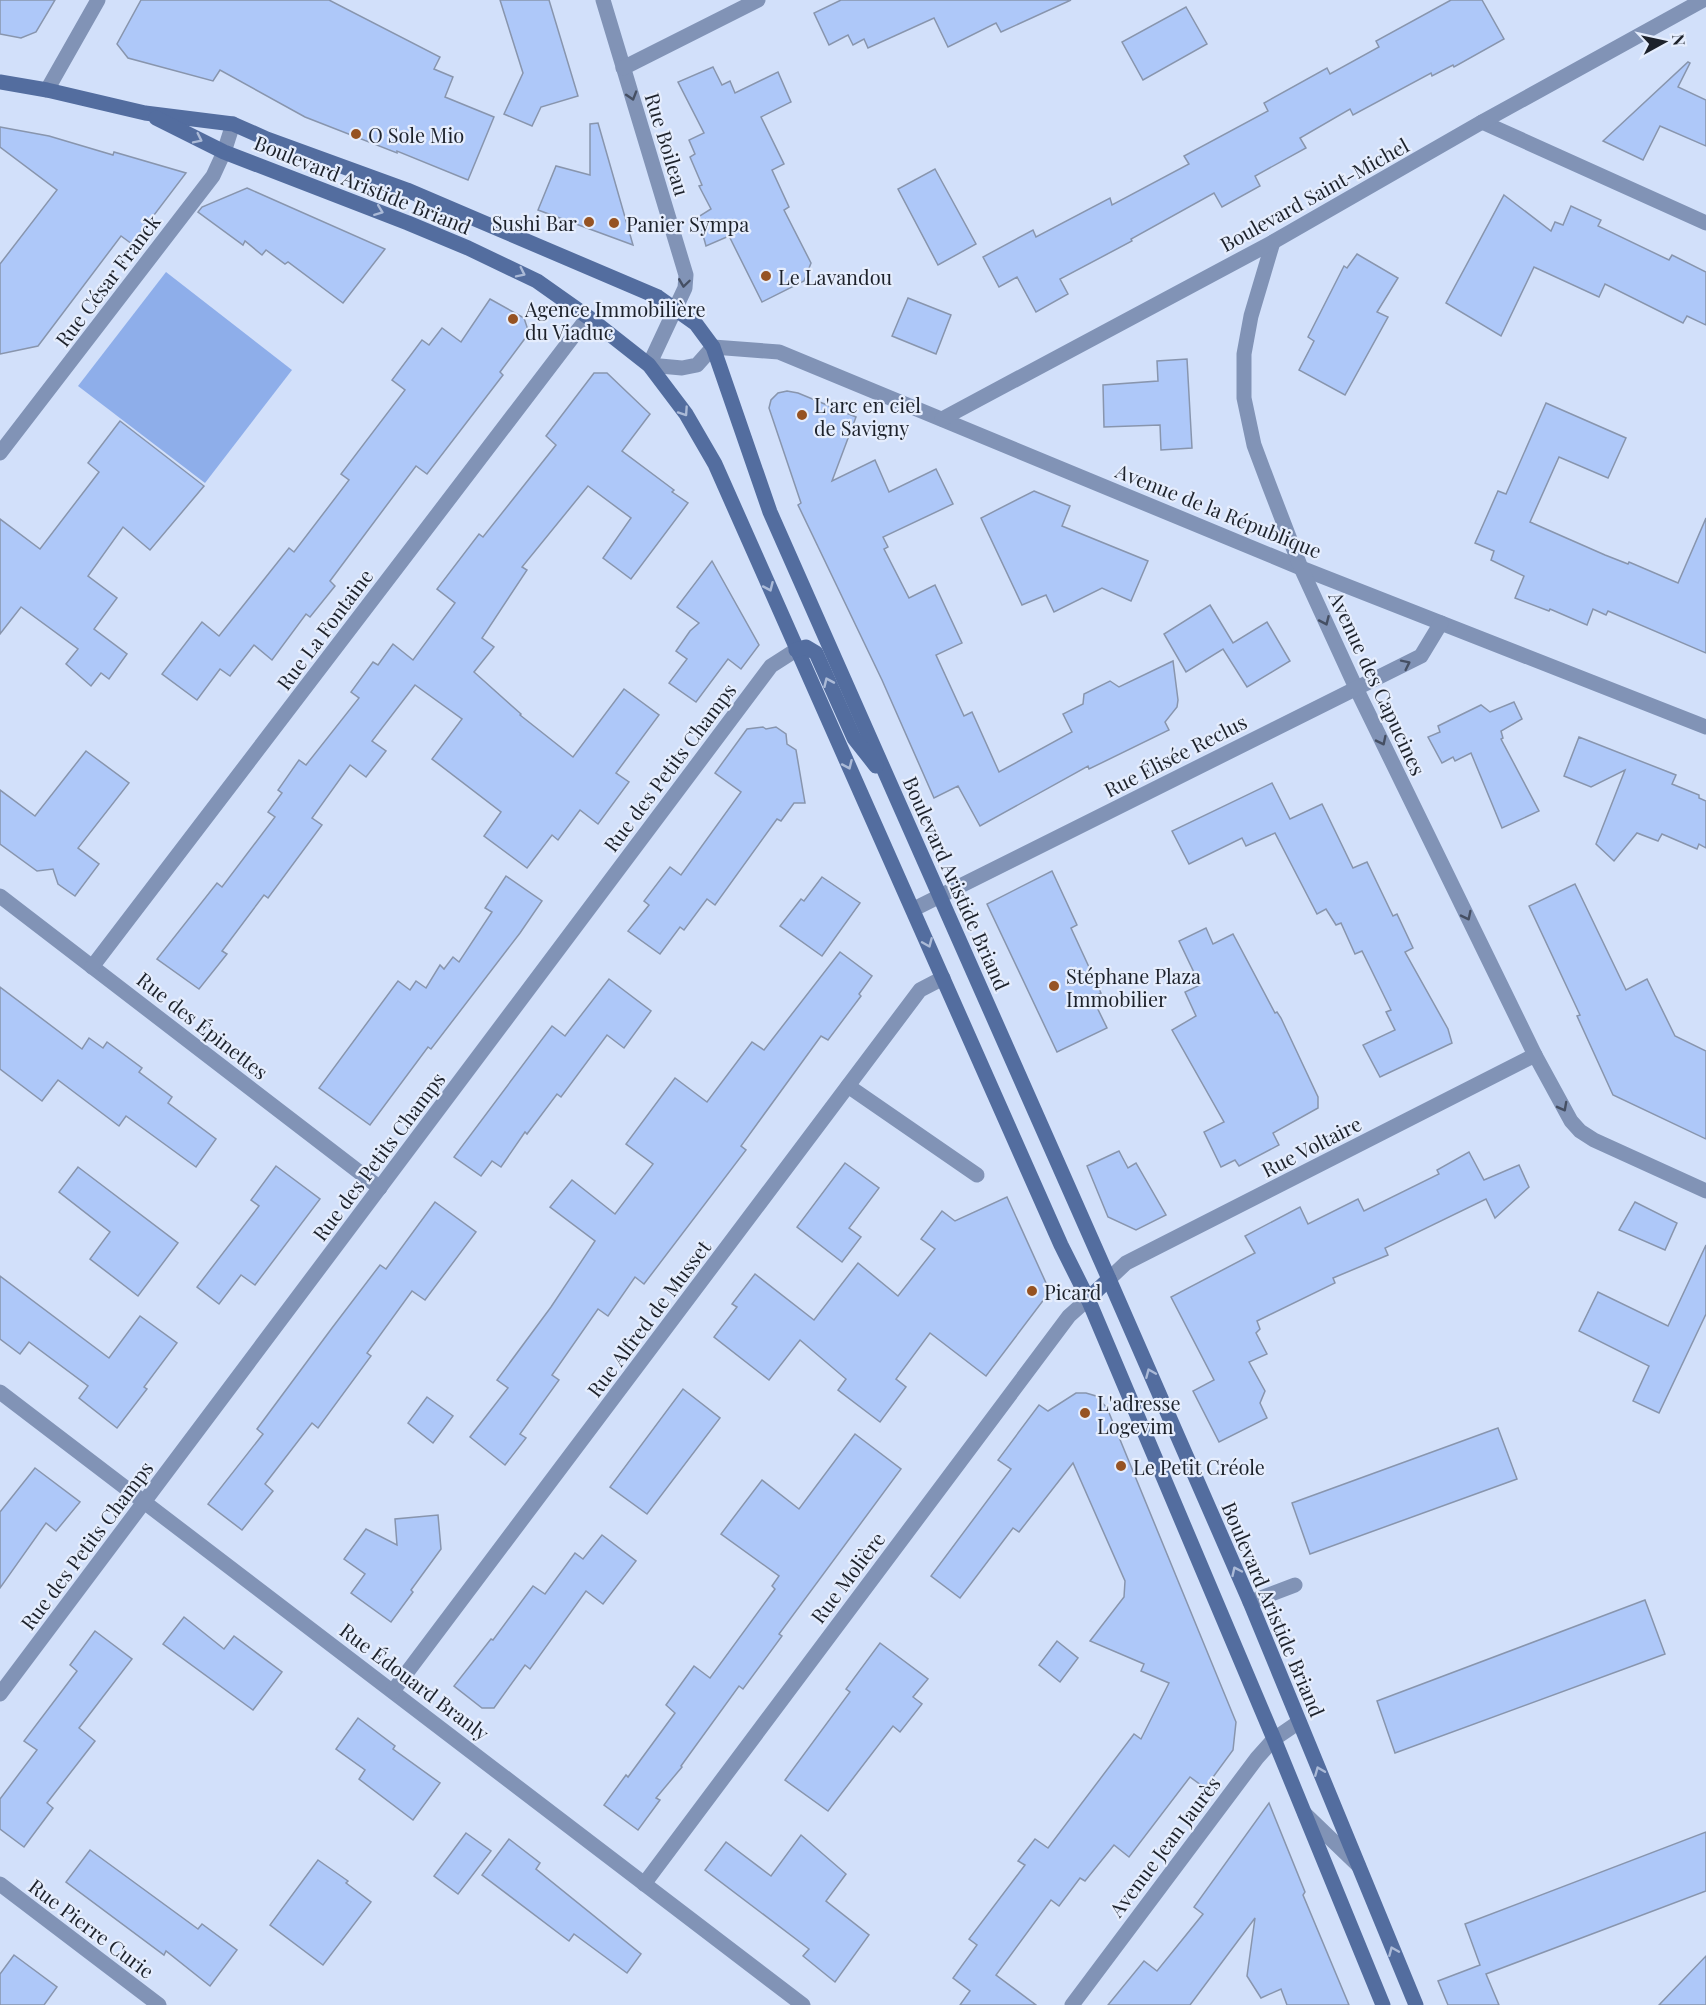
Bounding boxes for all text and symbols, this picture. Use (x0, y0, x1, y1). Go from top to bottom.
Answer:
north arrow (1634, 12, 1694, 72)
text: N (1668, 33, 1691, 47)
street label: Rue Boileau (640, 89, 697, 199)
one-way arrow (624, 90, 637, 101)
place label: O Sole Mio (368, 121, 464, 148)
marker: O Sole Mio (349, 127, 363, 141)
street label: Boulevard Aristide Briand (251, 128, 476, 240)
street label: Boulevard Saint-Michel (1215, 131, 1413, 257)
one-way arrow (191, 132, 202, 143)
one-way arrow (373, 204, 384, 216)
street label: Rue César Franck (48, 208, 166, 352)
place label: Sushi Bar (492, 209, 577, 236)
place label: Panier Sympa (626, 210, 749, 237)
marker: Sushi Bar (582, 215, 596, 229)
marker: Panier Sympa (607, 216, 621, 230)
place label: Le Lavandou (778, 263, 893, 290)
one-way arrow (514, 266, 525, 278)
marker: Le Lavandou (759, 269, 773, 283)
one-way arrow (679, 278, 691, 288)
place label: Agence Immobilière du Viaduc (524, 295, 706, 345)
marker: Agence Immobilière du Viaduc (506, 312, 520, 326)
place label: L'arc en ciel de Savigny (814, 391, 921, 441)
one-way arrow (677, 405, 688, 416)
marker: L'arc en ciel de Savigny (795, 408, 809, 422)
street label: Avenue de la République (1111, 456, 1326, 564)
street label: Rue La Fontaine (270, 563, 378, 695)
one-way arrow (762, 580, 774, 591)
street label: Avenue des Capucines (1323, 586, 1433, 779)
one-way arrow (1318, 614, 1330, 625)
one-way arrow (1399, 659, 1410, 671)
street label: Rue des Petits Champs (597, 677, 741, 857)
one-way arrow (824, 677, 836, 688)
street label: Rue Élisée Reclus (1099, 707, 1251, 803)
one-way arrow (1374, 734, 1386, 745)
one-way arrow (841, 758, 853, 769)
street label: Boulevard Aristide Briand (898, 772, 1017, 994)
one-way arrow (1460, 909, 1472, 920)
one-way arrow (921, 936, 933, 947)
place label: Stéphane Plaza Immobilier (1066, 962, 1201, 1012)
street label: Rue des Épinettes (132, 965, 274, 1085)
marker: Stéphane Plaza Immobilier (1047, 979, 1061, 993)
street label: Rue des Petits Champs (306, 1066, 450, 1246)
one-way arrow (1556, 1101, 1567, 1111)
street label: Rue Voltaire (1257, 1109, 1365, 1183)
street label: Rue Alfred de Musset (580, 1233, 716, 1402)
place label: Picard (1044, 1278, 1102, 1305)
marker: Picard (1025, 1284, 1039, 1298)
one-way arrow (1145, 1368, 1157, 1379)
place label: L'adresse Logevim (1097, 1389, 1181, 1439)
marker: L'adresse Logevim (1078, 1406, 1092, 1420)
place label: Le Petit Créole (1133, 1453, 1265, 1480)
street label: Rue des Petits Champs (14, 1455, 158, 1635)
marker: Le Petit Créole (1114, 1459, 1128, 1473)
street label: Boulevard Aristide Briand (1216, 1497, 1332, 1721)
street label: Rue Molière (804, 1526, 890, 1628)
one-way arrow (1231, 1567, 1243, 1578)
street label: Rue Édouard Branly (335, 1616, 495, 1746)
one-way arrow (1314, 1766, 1326, 1777)
street label: Avenue Jean Jaurès (1102, 1770, 1226, 1923)
street label: Rue Pierre Curie (24, 1872, 160, 1984)
one-way arrow (1388, 1946, 1400, 1957)

